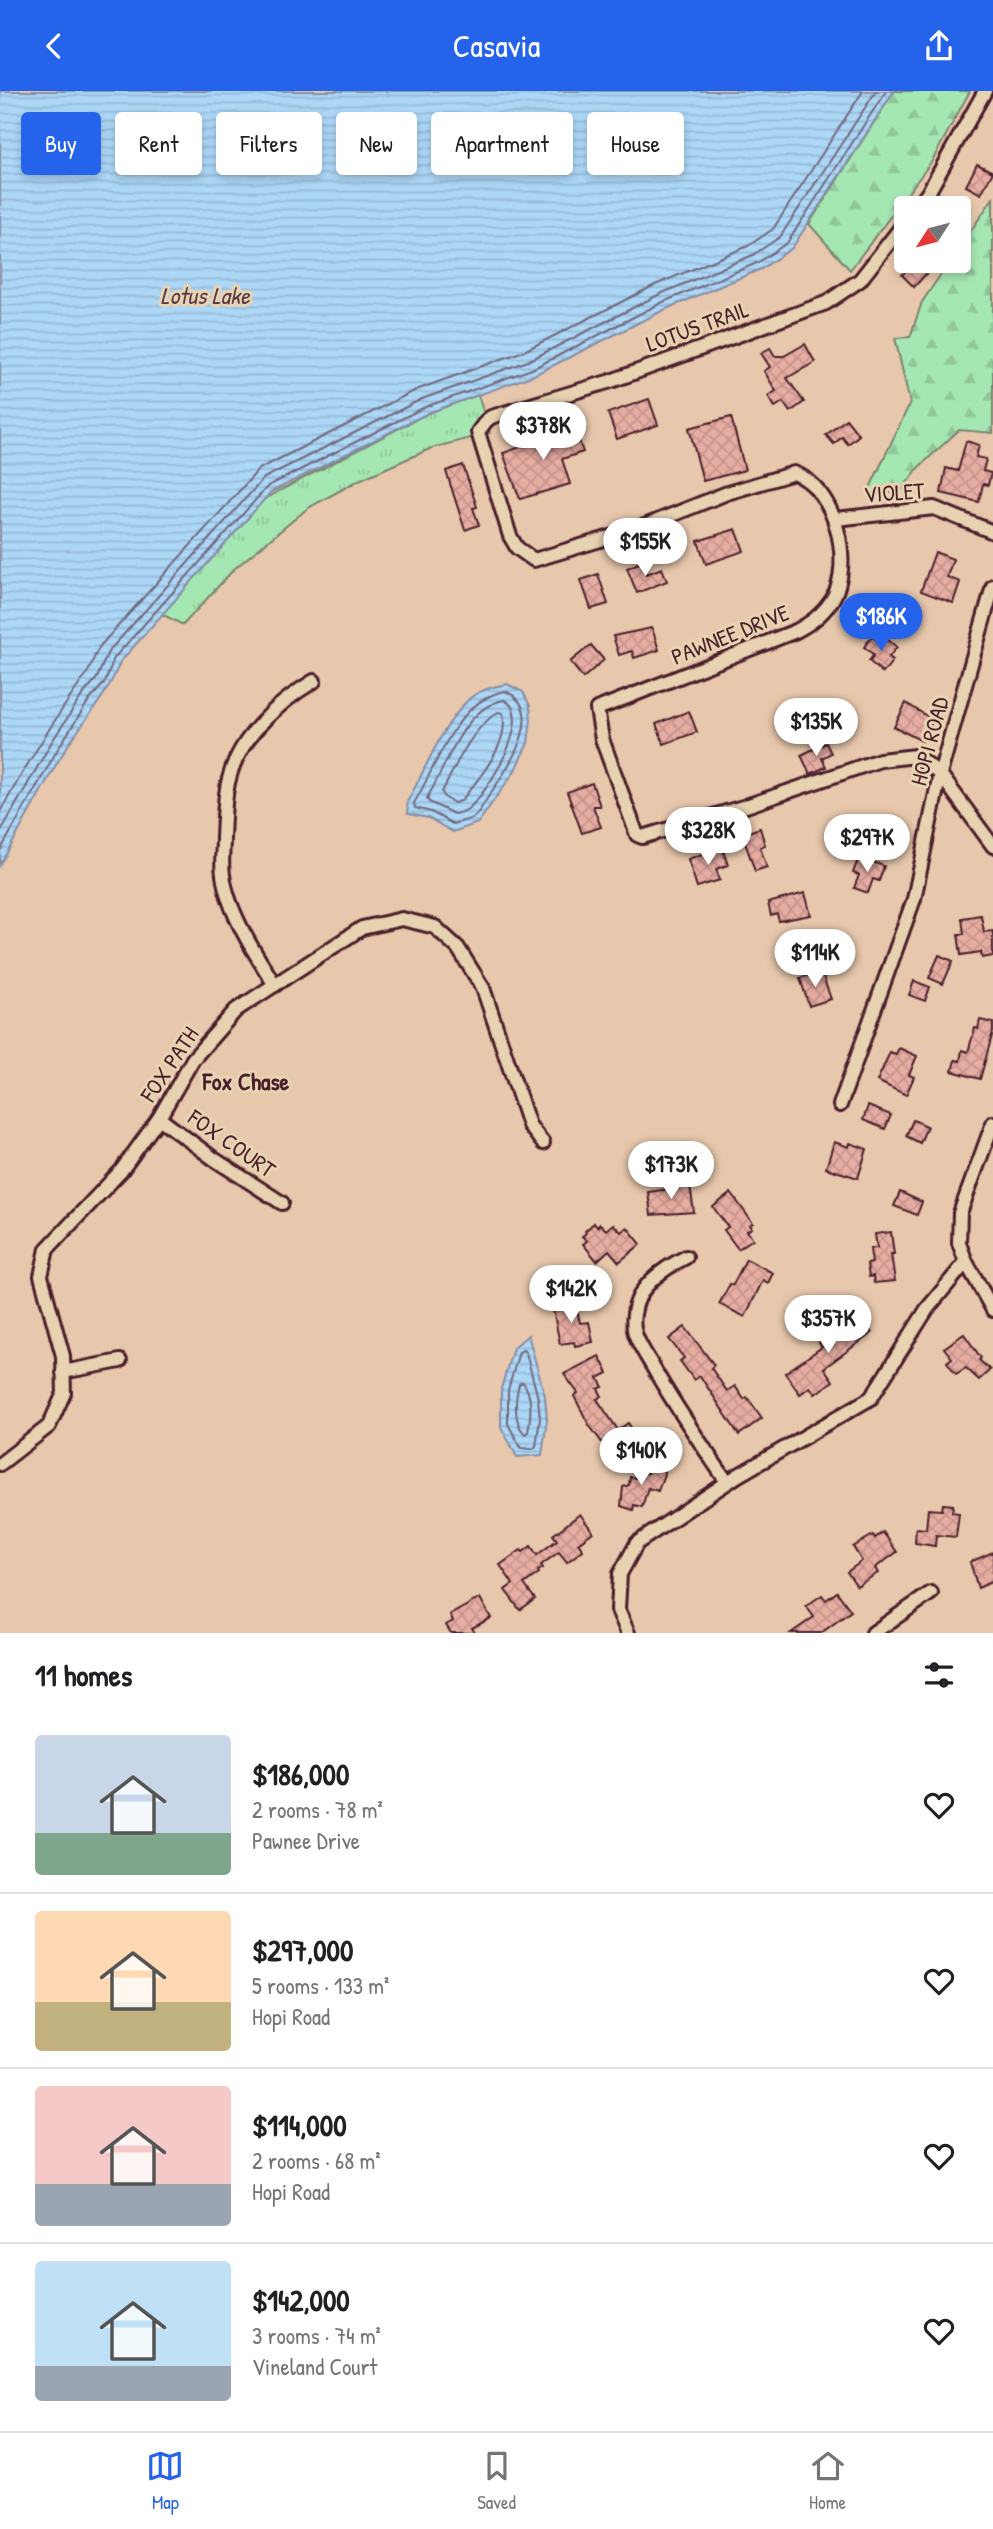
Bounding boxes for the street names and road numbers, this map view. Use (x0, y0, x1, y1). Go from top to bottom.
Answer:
street label: LOTUS TRAIL (641, 293, 753, 359)
street label: VIOLET (863, 474, 926, 510)
street label: PAWNEE DRIVE (667, 596, 793, 672)
street label: HOPI ROAD (902, 693, 956, 789)
street label: FOX PATH (132, 1020, 205, 1108)
street label: FOX COURT (181, 1101, 282, 1184)

